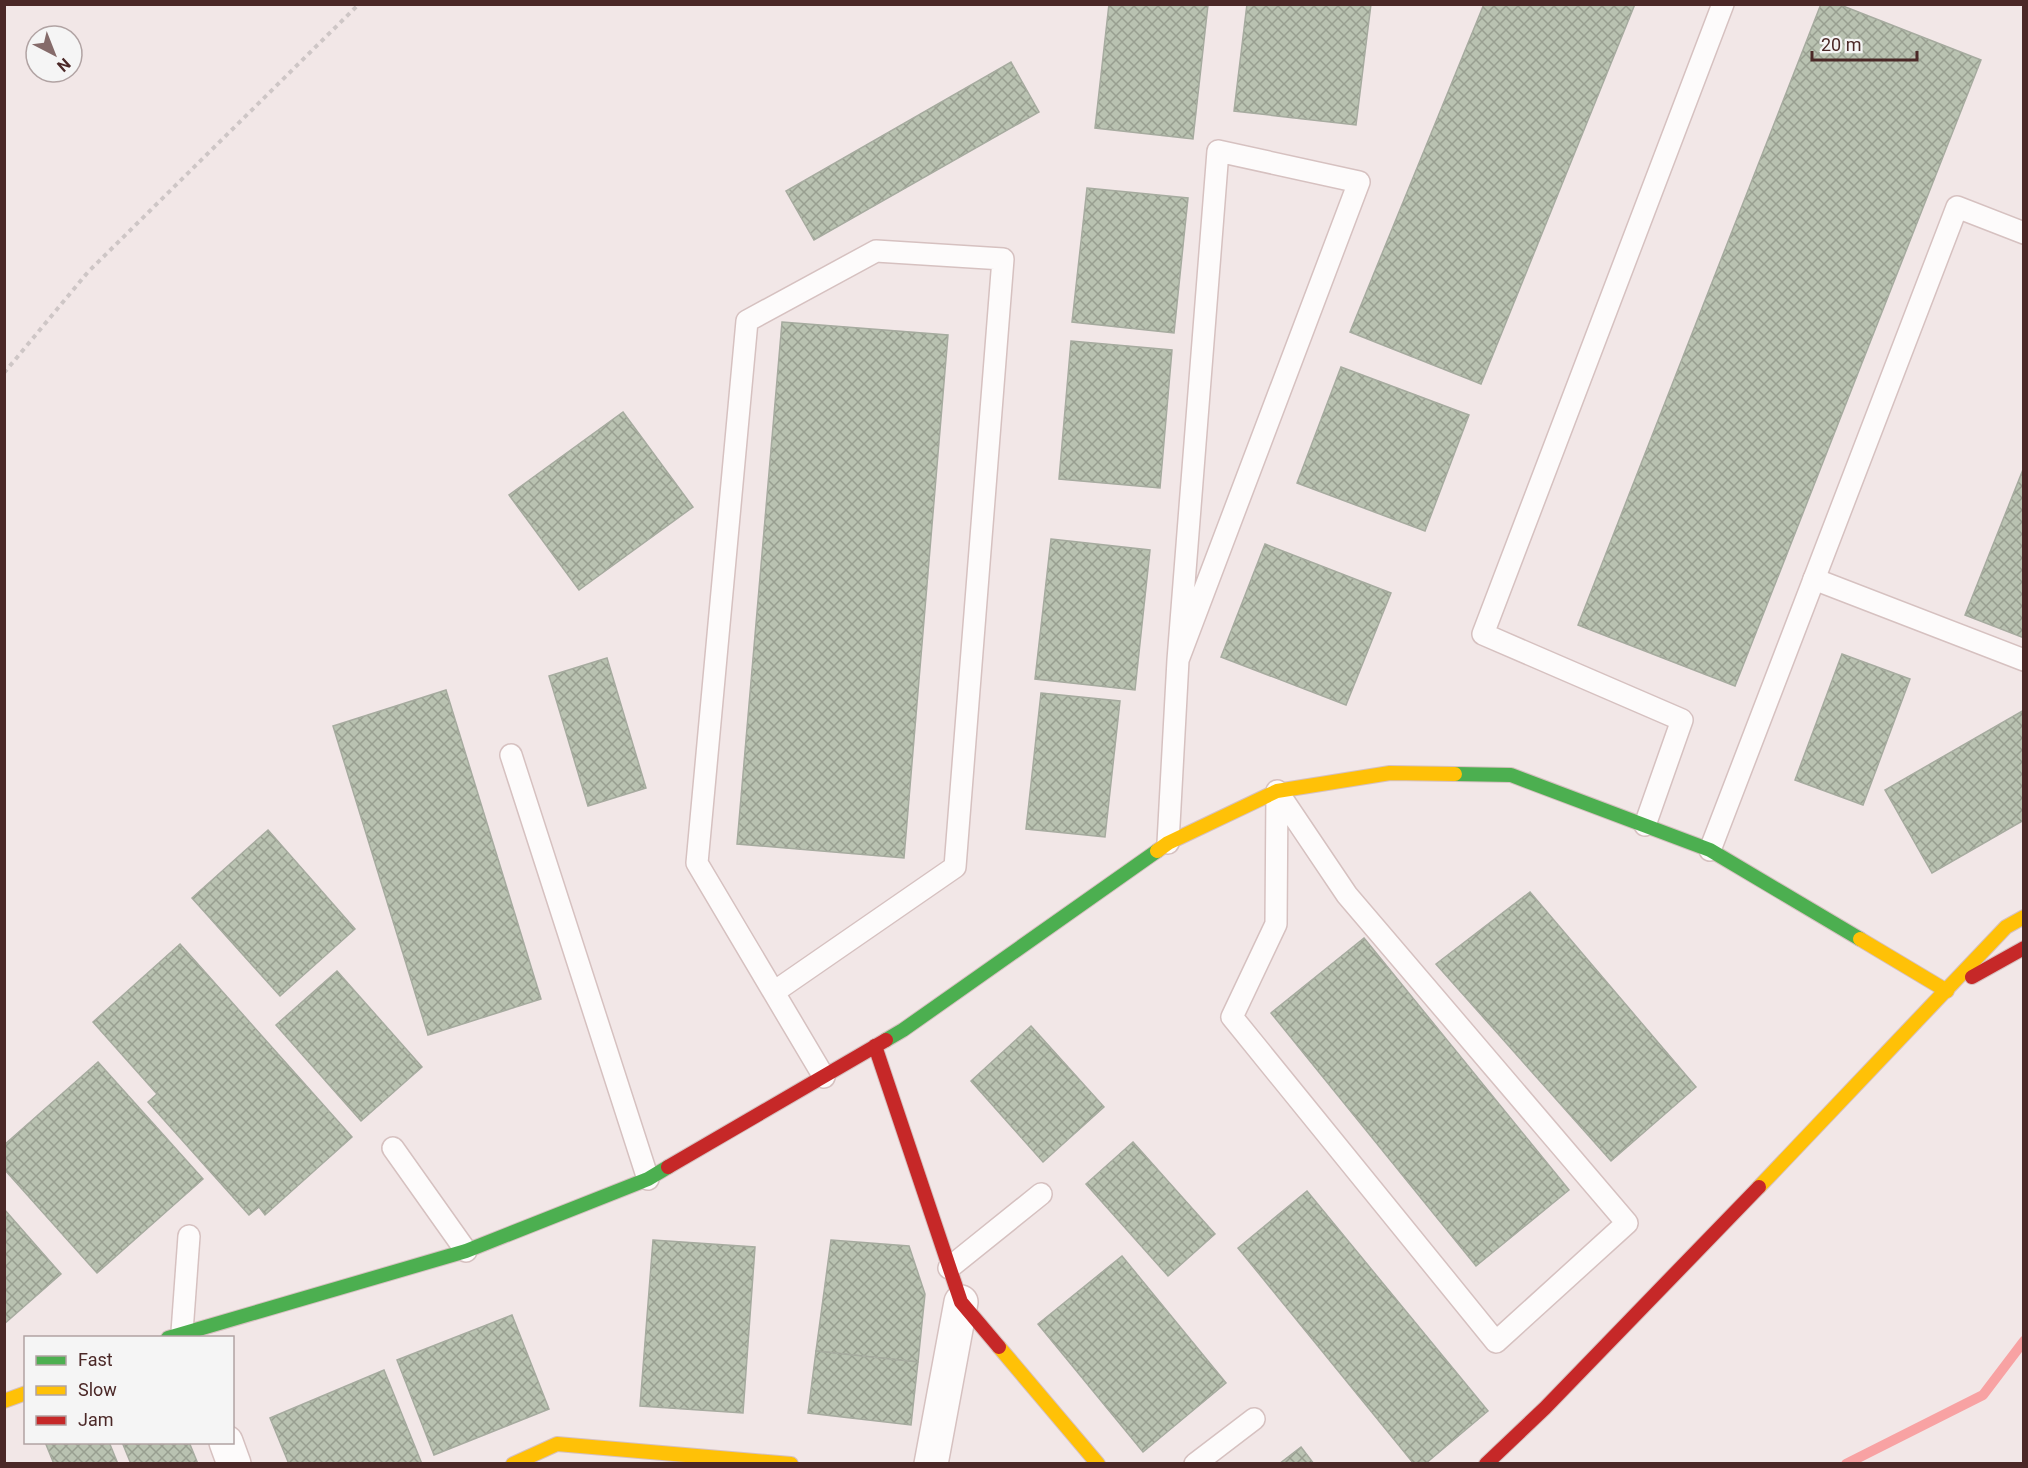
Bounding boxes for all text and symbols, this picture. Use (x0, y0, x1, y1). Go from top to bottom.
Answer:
north arrow (24, 24, 84, 84)
scale bar (1812, 24, 1917, 62)
text: 20 m (1821, 34, 1861, 55)
text: N (53, 54, 74, 76)
legend (24, 1336, 234, 1444)
text: Fast (78, 1349, 113, 1370)
text: Slow (78, 1379, 117, 1400)
text: Jam (78, 1409, 114, 1430)

